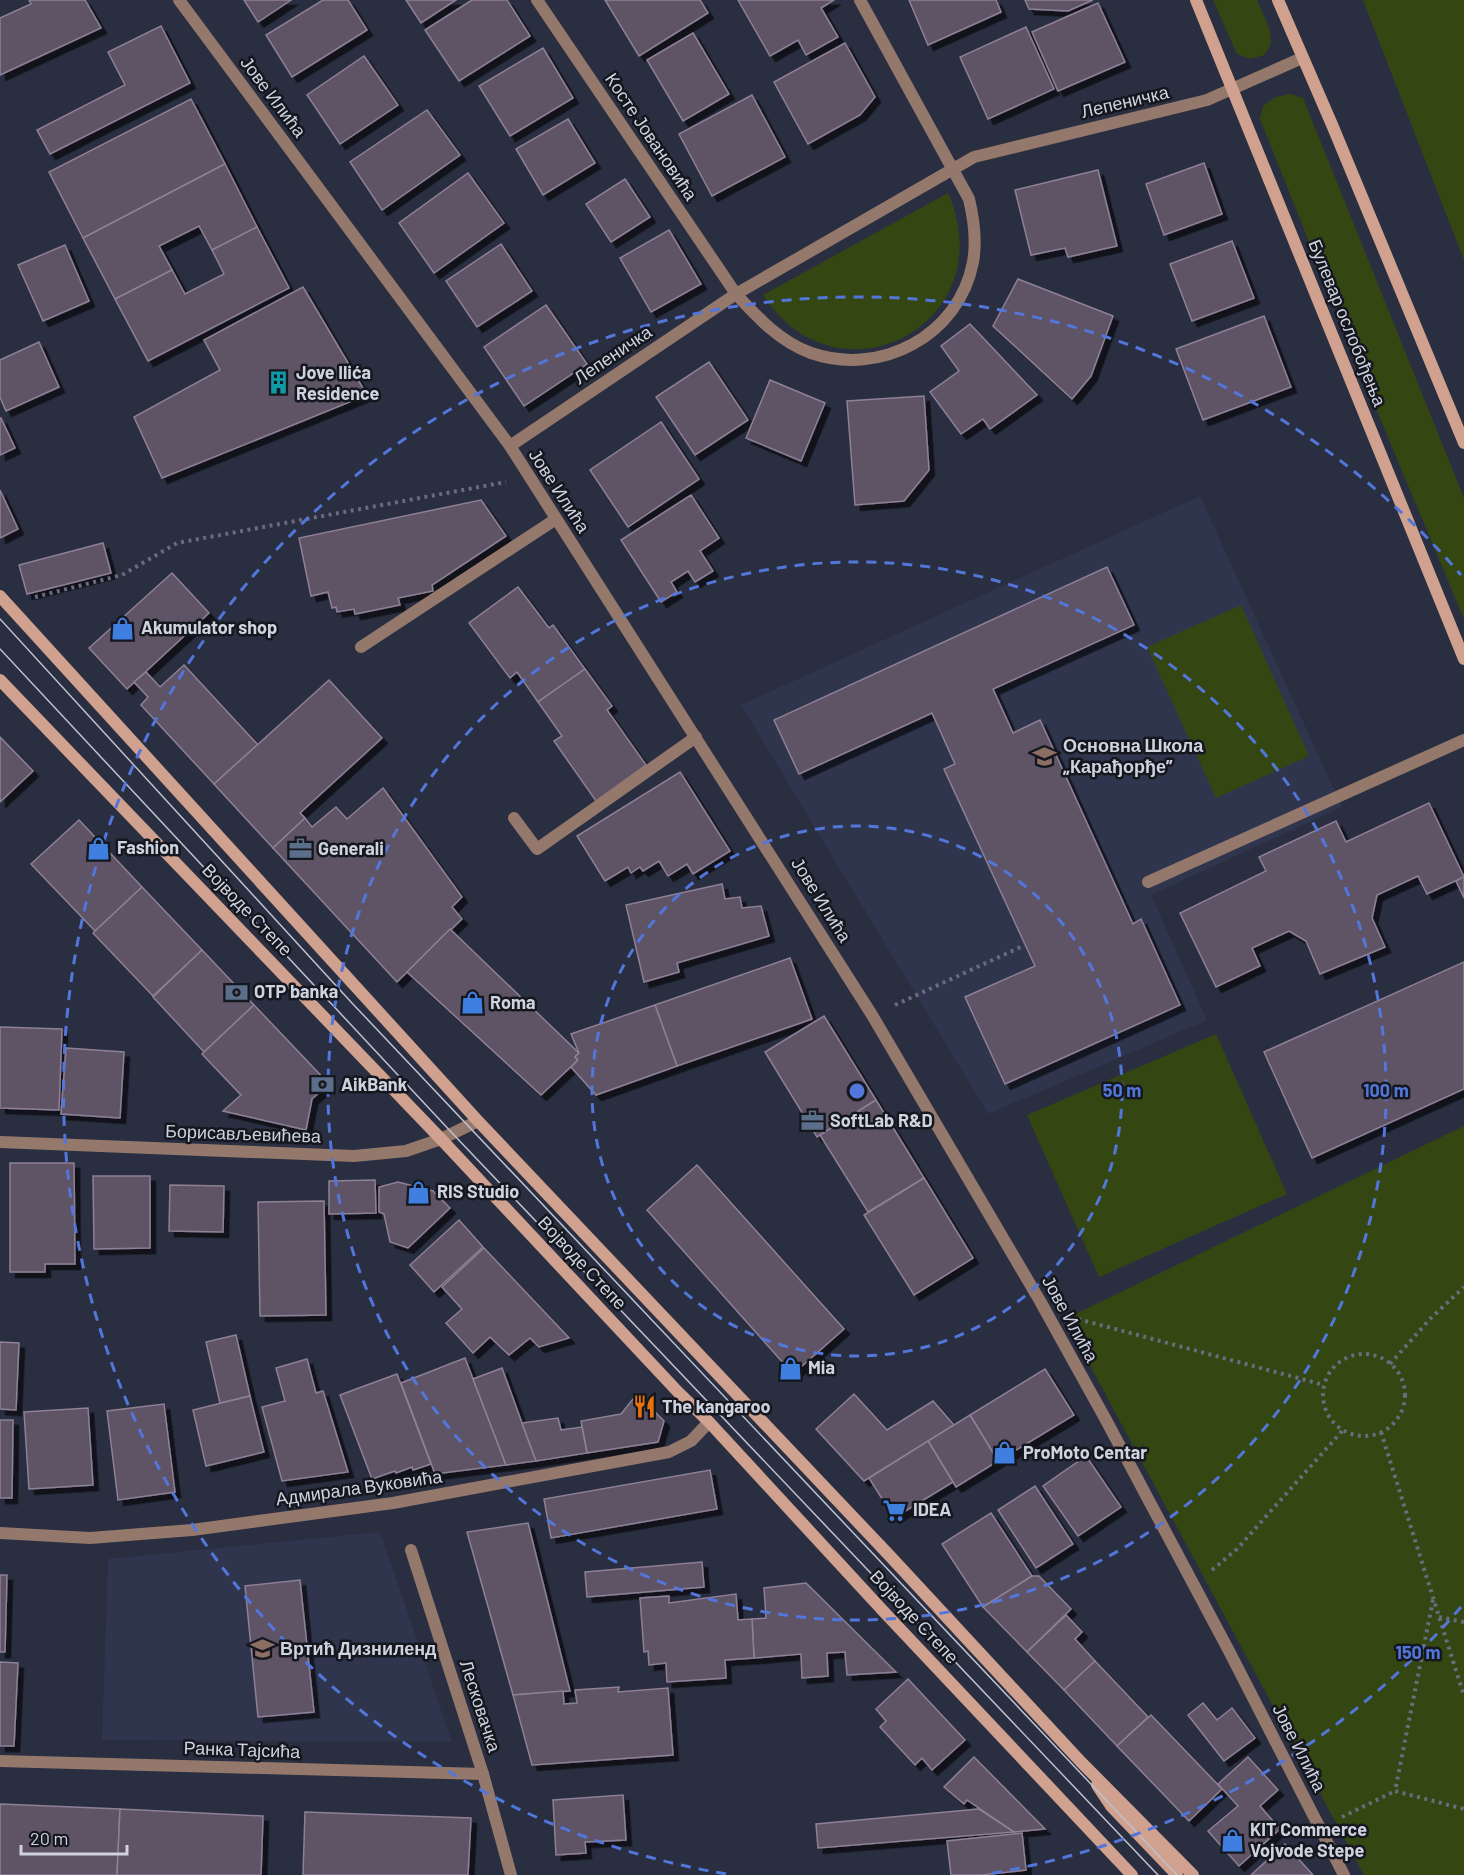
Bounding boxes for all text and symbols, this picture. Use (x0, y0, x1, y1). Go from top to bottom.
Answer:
street label: Јове Илића (236, 52, 312, 142)
street label: Косте Јовановића (601, 68, 703, 205)
street label: Лепеничка (1079, 80, 1172, 122)
street label: Булевар ослобођења (1304, 236, 1392, 410)
street label: Лепеничка (569, 320, 656, 388)
place label: Jove Ilića Residence (296, 361, 380, 404)
building icon: Jove Ilića Residence (265, 370, 291, 396)
street label: Јове Илића (525, 444, 596, 537)
shop icon: Akumulator shop (110, 615, 136, 641)
place label: Akumulator shop (141, 616, 277, 638)
place label: Основна Школа „Карађорђе” (1063, 734, 1204, 777)
school or university icon: Основна Школа „Карађорђе” (1032, 743, 1058, 769)
shop icon: Fashion (86, 835, 112, 861)
place label: Fashion (117, 836, 179, 858)
office icon: Generali (287, 836, 313, 862)
place label: Generali (318, 837, 384, 859)
street label: Јове Илића (787, 853, 857, 947)
street label: Војводе Степе (198, 859, 297, 960)
bank icon: OTP banka (223, 979, 249, 1005)
place label: OTP banka (254, 980, 338, 1002)
shop icon: Roma (459, 990, 485, 1016)
place label: Roma (490, 991, 536, 1013)
bank icon: AikBank (310, 1072, 336, 1098)
place label: AikBank (341, 1073, 408, 1095)
text: 50 m (1103, 1079, 1141, 1101)
text: 100 m (1363, 1079, 1409, 1101)
centre of rings (847, 1081, 867, 1101)
office icon: SoftLab R&D (799, 1108, 825, 1134)
place label: SoftLab R&D (830, 1109, 933, 1131)
street label: Борисављевићева (165, 1119, 322, 1147)
shop icon: RIS Studio (406, 1179, 432, 1205)
place label: RIS Studio (437, 1180, 519, 1202)
street label: Војводе Степе (534, 1211, 632, 1314)
street label: Јове Илића (1038, 1271, 1104, 1366)
shop icon: Mia (777, 1355, 803, 1381)
place label: Mia (808, 1356, 835, 1378)
restaurant icon: The kangaroo (631, 1394, 657, 1420)
place label: The kangaroo (662, 1395, 771, 1417)
shop icon: ProMoto Centar (992, 1440, 1018, 1466)
place label: ProMoto Centar (1023, 1441, 1147, 1463)
street label: Адмирала Вуковића (274, 1464, 444, 1510)
supermarket icon: IDEA (882, 1497, 908, 1523)
place label: IDEA (913, 1498, 951, 1520)
street label: Војводе Степе (866, 1565, 964, 1668)
school or university icon: Вртић Дизниленд (249, 1636, 275, 1662)
place label: Вртић Дизниленд (280, 1637, 437, 1659)
text: 150 m (1396, 1641, 1440, 1663)
street label: Лесковачка (456, 1657, 506, 1755)
street label: Јове Илића (1268, 1700, 1332, 1796)
street label: Ранка Тајсића (183, 1736, 302, 1762)
scale bar (21, 1818, 128, 1856)
place label: KIT Commerce Vojvode Stepe (1250, 1818, 1367, 1861)
text: 20 m (30, 1827, 68, 1849)
shop icon: KIT Commerce Vojvode Stepe (1219, 1827, 1245, 1853)

